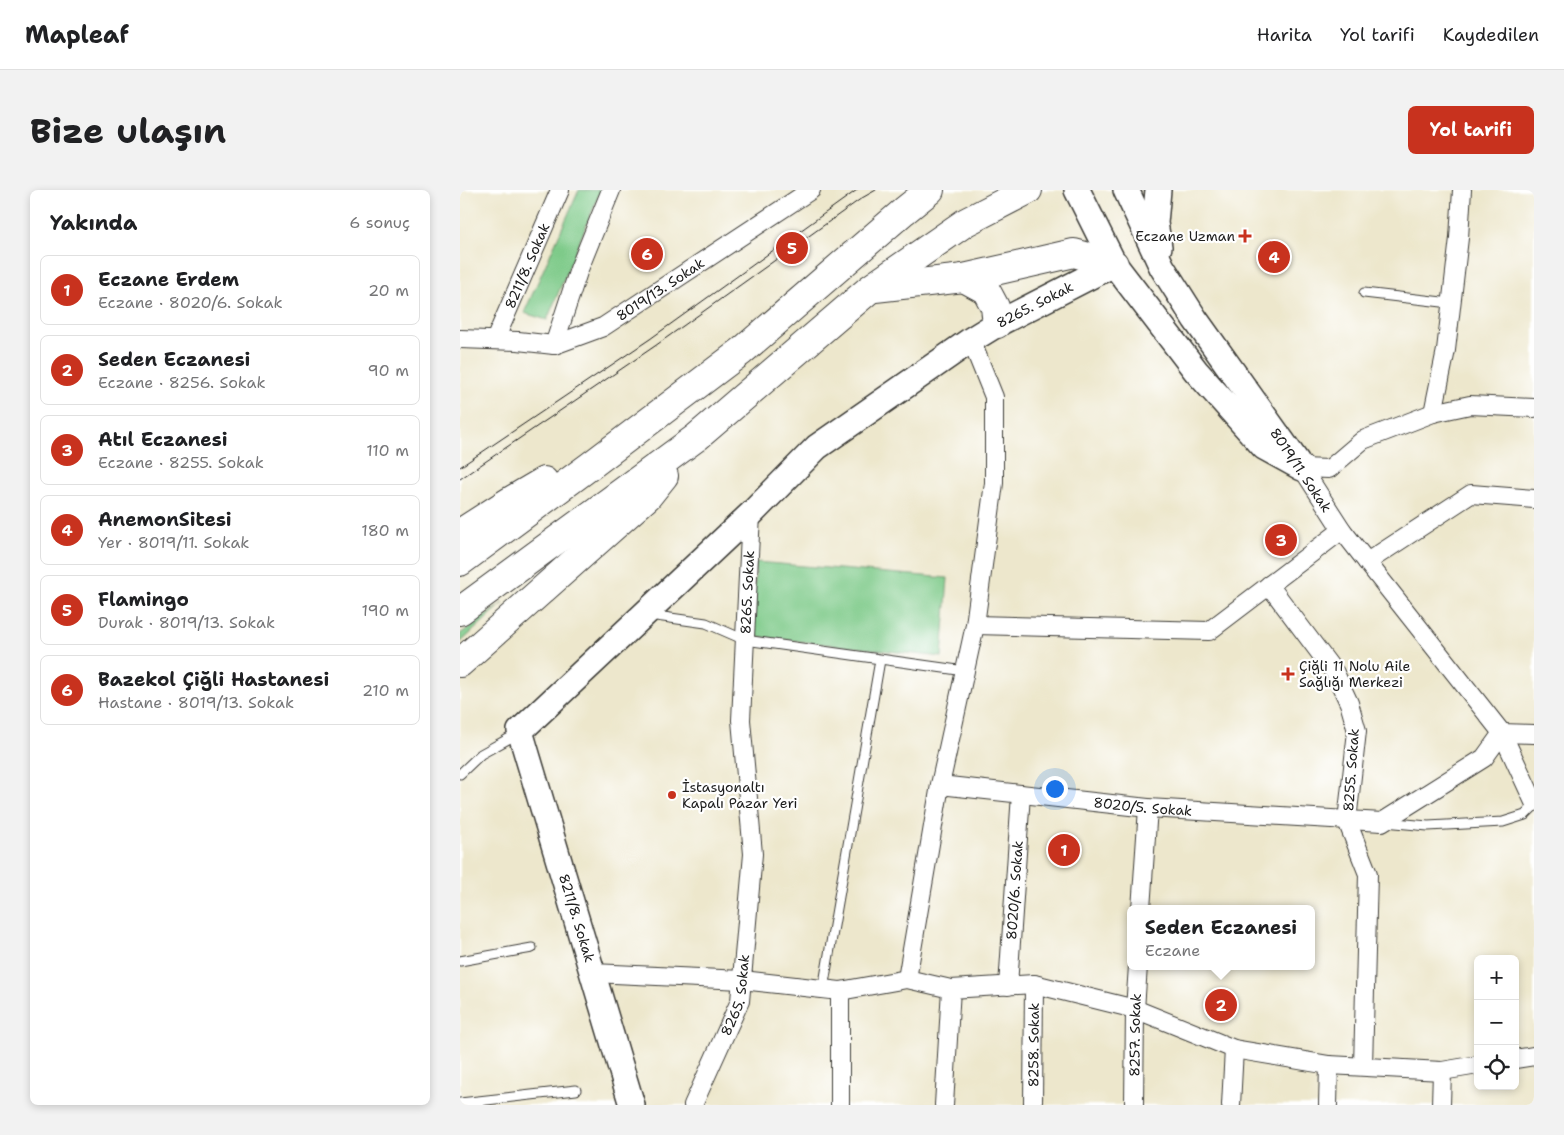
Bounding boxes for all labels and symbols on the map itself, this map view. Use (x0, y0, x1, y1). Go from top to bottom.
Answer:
street label: 8211/8. Sokak (501, 220, 554, 311)
place label: Eczane Uzman (1135, 227, 1235, 245)
pin: 5 (776, 229, 808, 267)
marker: Eczane Uzman (1239, 230, 1251, 242)
pin: 6 (631, 235, 663, 273)
pin: 4 (1258, 238, 1290, 276)
street label: 8019/13. Sokak (613, 254, 708, 325)
street label: 8265. Sokak (993, 277, 1076, 332)
street label: 8019/11. Sokak (1266, 424, 1336, 516)
pin: 3 (1265, 521, 1297, 559)
street label: 8265. Sokak (736, 550, 758, 635)
place label: Çiğli 11 Nolu Aile Sağlığı Merkezi (1299, 657, 1410, 691)
marker: Çiğli 11 Nolu Aile Sağlığı Merkezi (1281, 667, 1295, 681)
street label: 8255. Sokak (1339, 728, 1363, 812)
your location (1042, 776, 1068, 802)
place label: İstasyonaltı Kapalı Pazar Yeri (682, 778, 798, 812)
marker: İstasyonaltı Kapalı Pazar Yeri (666, 789, 678, 801)
street label: 8020/5. Sokak (1093, 793, 1193, 820)
pin: 1 (1048, 831, 1080, 869)
street label: 8020/6. Sokak (1002, 840, 1027, 941)
street label: 8211/8. Sokak (555, 872, 599, 964)
street label: 8265. Sokak (717, 954, 753, 1039)
pin: 2 (1205, 986, 1237, 1024)
street label: 8257. Sokak (1125, 993, 1145, 1077)
street label: 8258. Sokak (1024, 1003, 1043, 1087)

